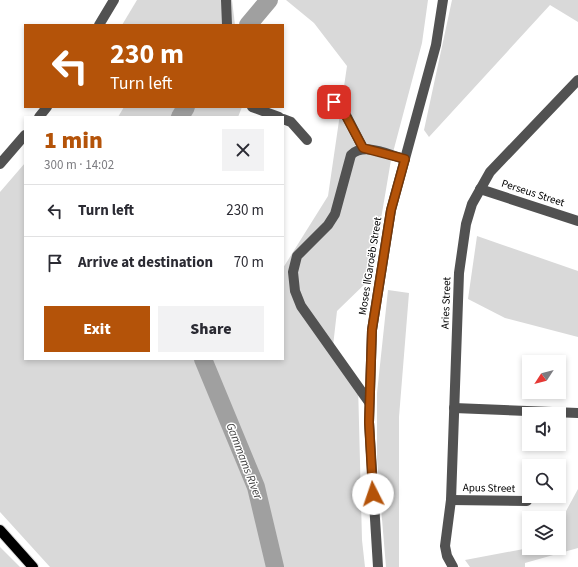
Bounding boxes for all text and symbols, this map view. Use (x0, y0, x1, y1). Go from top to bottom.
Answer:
text: 230 m (110, 34, 184, 74)
icon: left (44, 40, 96, 92)
text: Turn left (110, 71, 172, 96)
pin (317, 85, 351, 119)
icon: arrive (323, 91, 345, 113)
text: 1 min (44, 123, 103, 158)
button: close (222, 129, 264, 171)
text: 300 m · 14:02 (44, 156, 114, 174)
street label: Perseus Street (499, 176, 567, 210)
icon: left (44, 200, 66, 222)
text: Turn left (78, 200, 134, 221)
text: 230 m (226, 200, 264, 221)
street label: Moses ǁGaroëb Street (355, 216, 385, 316)
icon: arrive (44, 252, 66, 274)
text: Arrive at destination (78, 252, 213, 273)
text: 70 m (234, 252, 264, 273)
street label: Aries Street (438, 276, 454, 329)
button: Exit (44, 306, 150, 352)
button: Share (158, 306, 264, 352)
north arrow (522, 355, 566, 399)
map controls (522, 355, 566, 555)
button: sound (522, 407, 566, 451)
water label: Gammams River (222, 420, 267, 503)
button: search (522, 459, 566, 503)
position arrow (352, 473, 394, 515)
street label: Apus Street (463, 480, 516, 496)
button: layers (522, 511, 566, 555)

